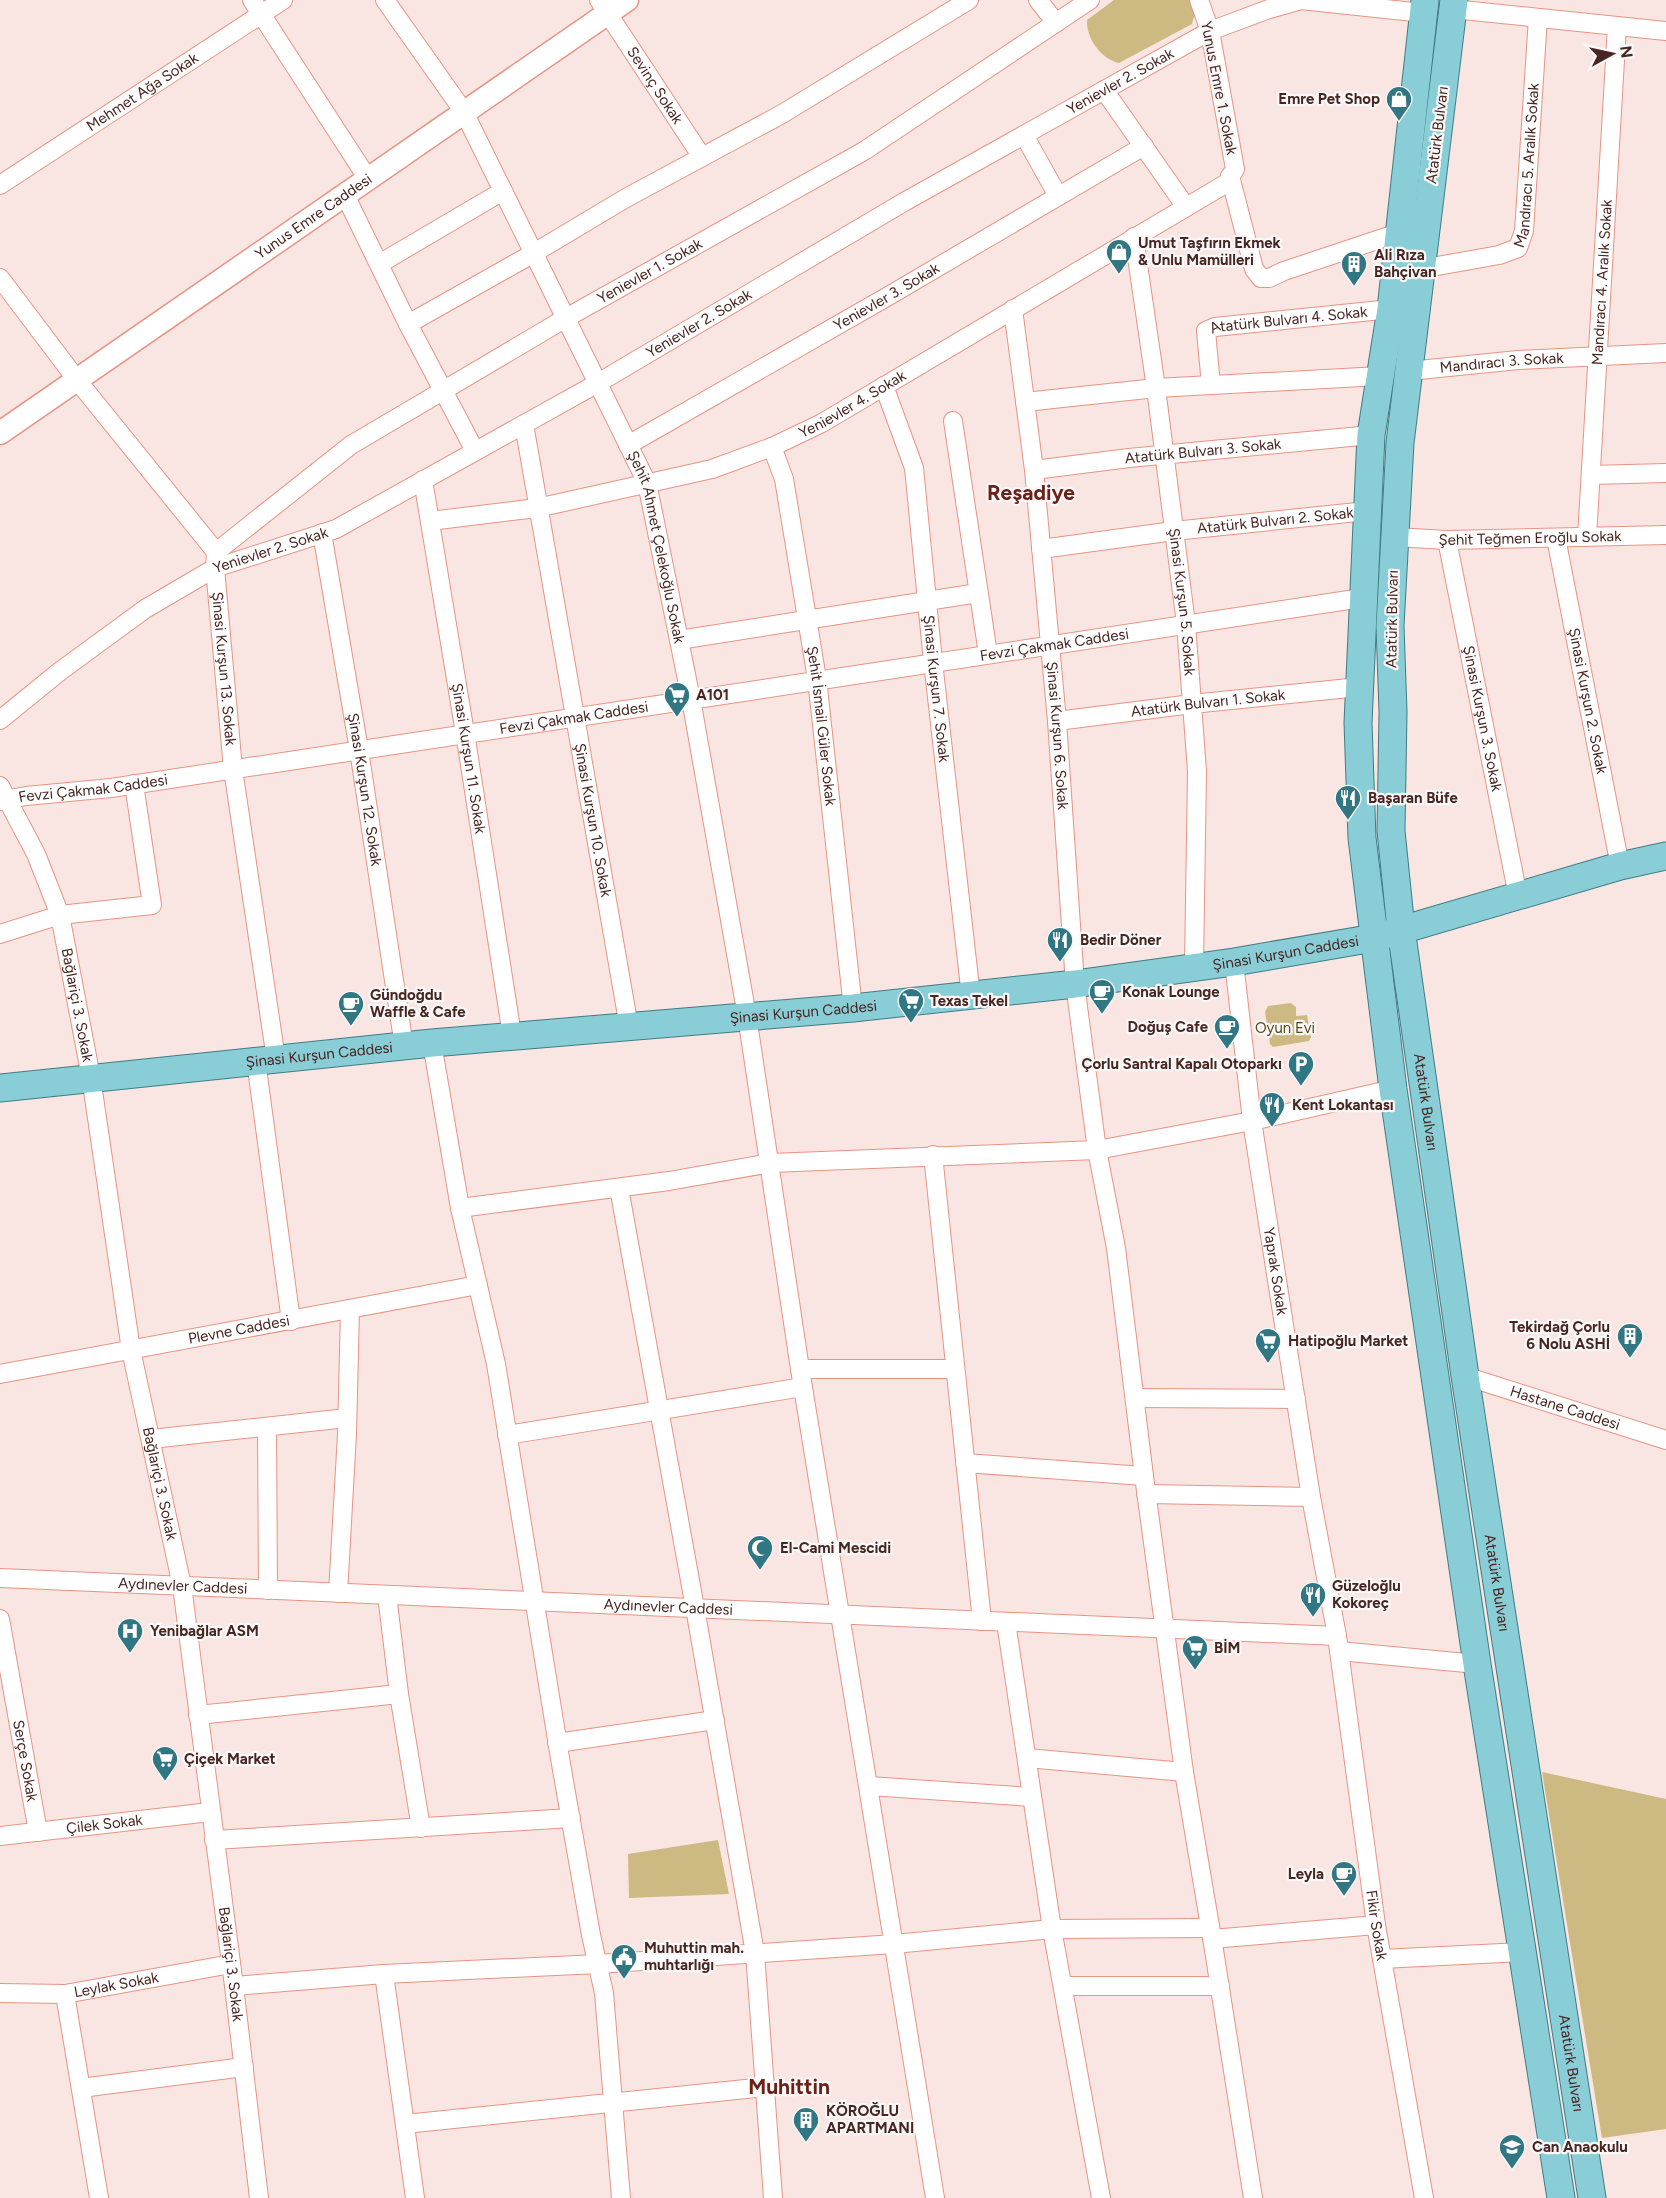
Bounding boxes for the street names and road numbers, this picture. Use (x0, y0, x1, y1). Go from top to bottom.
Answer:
street label: Yunus Emre 1. Sokak (1197, 20, 1241, 157)
street label: Sevinç Sokak (623, 43, 687, 128)
street label: Yenievler 2. Sokak (1064, 44, 1177, 118)
street label: Mehmet Ağa Sokak (83, 49, 202, 135)
street label: Mandıracı 5. Aralık Sokak (1510, 82, 1543, 250)
street label: Atatürk Bulvarı (1422, 85, 1452, 185)
street label: Yunus Emre Caddesi (252, 170, 375, 263)
street label: Mandıracı 4. Aralık Sokak (1588, 198, 1616, 366)
street label: Yenievler 1. Sokak (594, 234, 706, 308)
street label: Yenievler 3. Sokak (830, 259, 943, 334)
street label: Yenievler 2. Sokak (643, 285, 755, 362)
street label: Atatürk Bulvarı 4. Sokak (1207, 302, 1369, 337)
street label: Mandıracı 3. Sokak (1439, 349, 1565, 377)
street label: Yenievler 4. Sokak (796, 366, 910, 442)
street label: Atatürk Bulvarı 3. Sokak (1124, 435, 1283, 467)
street label: Şehit Ahmet Çelekoğlu Sokak (624, 448, 689, 646)
street label: Atatürk Bulvarı 2. Sokak (1196, 503, 1355, 538)
street label: Yenievler 2. Sokak (211, 523, 331, 577)
street label: Şinasi Kurşun 5. Sokak (1165, 527, 1199, 677)
street label: Şehit Teğmen Eroğlu Sokak (1438, 527, 1622, 549)
street label: Atatürk Bulvarı (1382, 570, 1402, 668)
street label: Şinasi Kurşun 13. Sokak (208, 591, 240, 747)
street label: Şinasi Kurşun 7. Sokak (919, 614, 953, 764)
street label: Fevzi Çakmak Caddesi (979, 625, 1130, 665)
street label: Şinasi Kurşun 2. Sokak (1565, 626, 1611, 776)
street label: Şinasi Kurşun 3. Sokak (1459, 644, 1506, 794)
street label: Şehit İsmail Güler Sokak (803, 645, 840, 807)
street label: Şinasi Kurşun 6. Sokak (1043, 661, 1072, 811)
street label: Şinasi Kurşun 11. Sokak (448, 682, 490, 836)
street label: Atatürk Bulvarı 1. Sokak (1130, 686, 1287, 721)
street label: Fevzi Çakmak Caddesi (498, 698, 650, 738)
street label: Şinasi Kurşun 12. Sokak (344, 712, 386, 868)
street label: Şinasi Kurşun 10. Sokak (571, 742, 615, 899)
street label: Fevzi Çakmak Caddesi (17, 770, 169, 806)
street label: Şinasi Kurşun Caddesi (1211, 932, 1360, 974)
street label: Bağlariçi 3. Sokak (58, 946, 97, 1064)
street label: Şinasi Kurşun Caddesi (729, 996, 878, 1027)
street label: Şinasi Kurşun Caddesi (245, 1038, 394, 1071)
street label: Atatürk Bulvarı (1410, 1052, 1442, 1152)
street label: Yaprak Sokak (1260, 1226, 1291, 1317)
street label: Plevne Caddesi (187, 1311, 291, 1348)
street label: Hastane Caddesi (1508, 1382, 1622, 1434)
street label: Bağlariçi 3. Sokak (139, 1425, 181, 1543)
street label: Atatürk Bulvarı (1481, 1533, 1513, 1633)
street label: Aydınevler Caddesi (118, 1574, 248, 1598)
street label: Aydınevler Caddesi (603, 1595, 733, 1619)
street label: Serçe Sokak (9, 1719, 42, 1804)
street label: Çilek Sokak (65, 1811, 144, 1837)
street label: Fikir Sokak (1362, 1889, 1391, 1963)
street label: Bağlariçi 3. Sokak (215, 1906, 247, 2023)
street label: Leylak Sokak (72, 1968, 161, 2001)
street label: Atatürk Bulvarı (1555, 2013, 1588, 2113)

